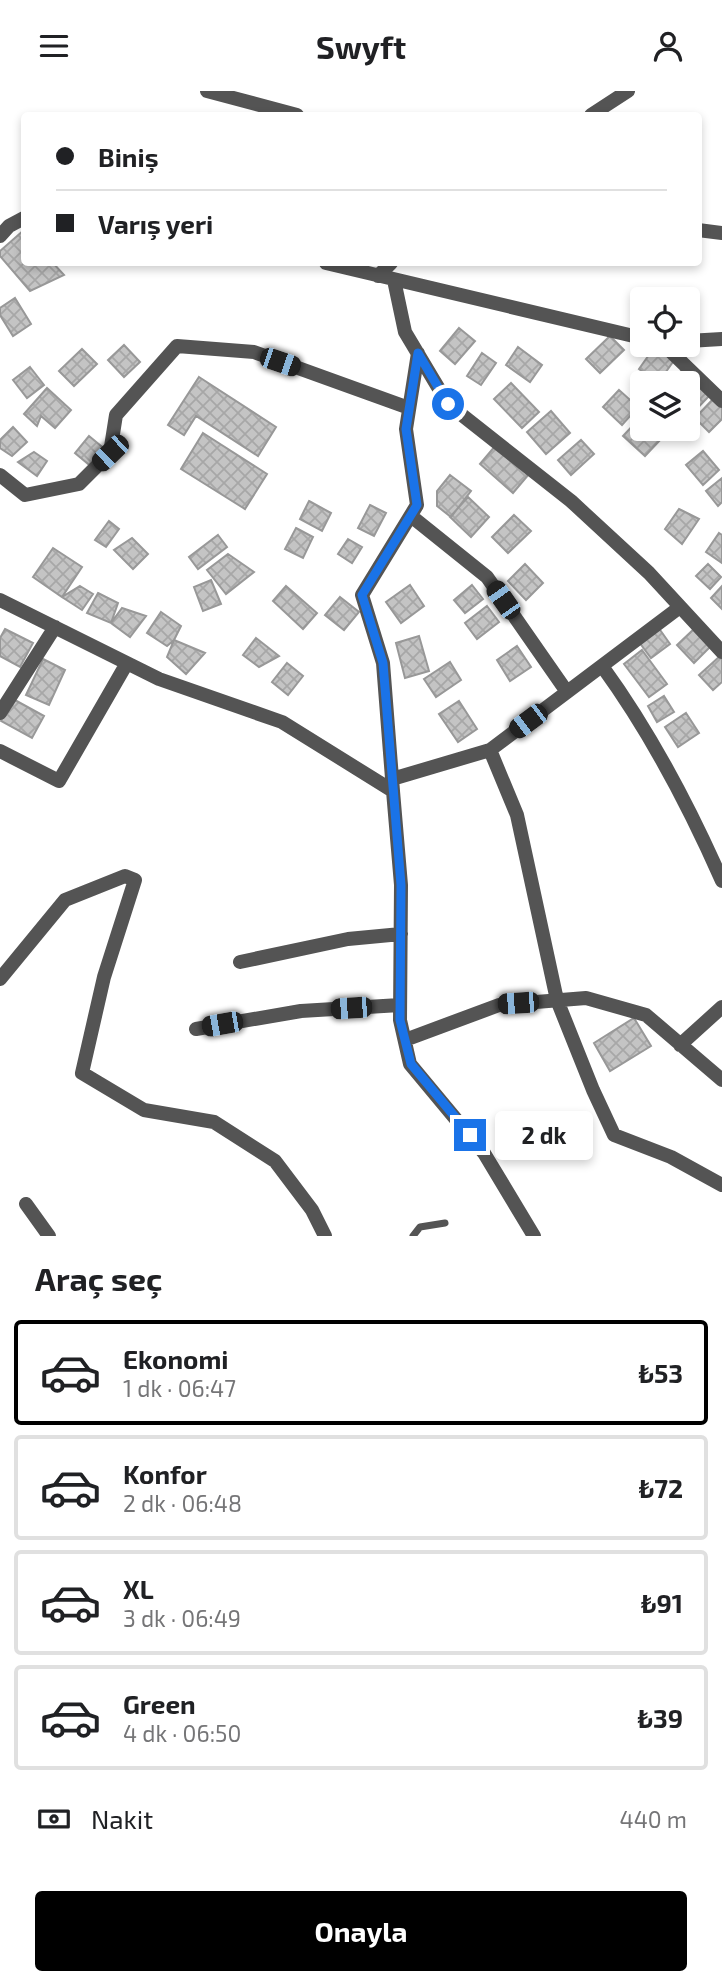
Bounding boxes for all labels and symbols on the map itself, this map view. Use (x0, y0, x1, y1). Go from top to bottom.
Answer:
car (257, 345, 304, 379)
route start (432, 388, 464, 420)
car (88, 431, 133, 475)
car (483, 577, 524, 623)
car (505, 700, 552, 742)
car (497, 991, 540, 1015)
car (330, 996, 373, 1020)
car (200, 1010, 245, 1038)
callout: 2 dk (494, 1111, 592, 1159)
route end (454, 1119, 486, 1151)

